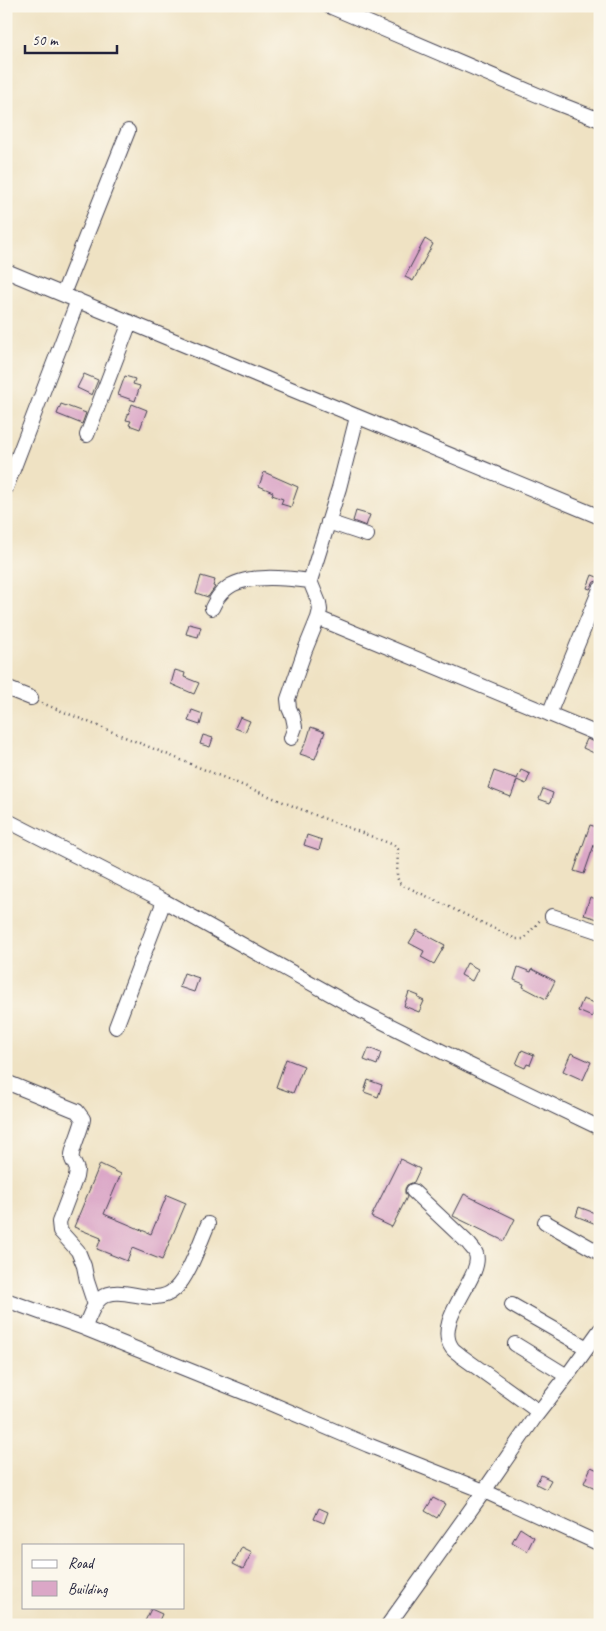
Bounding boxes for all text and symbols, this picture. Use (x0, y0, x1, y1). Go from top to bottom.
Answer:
scale bar (25, 22, 118, 54)
text: 50 m (32, 31, 59, 50)
legend (22, 1544, 185, 1608)
text: Road (68, 1554, 95, 1573)
text: Building (68, 1580, 108, 1599)

